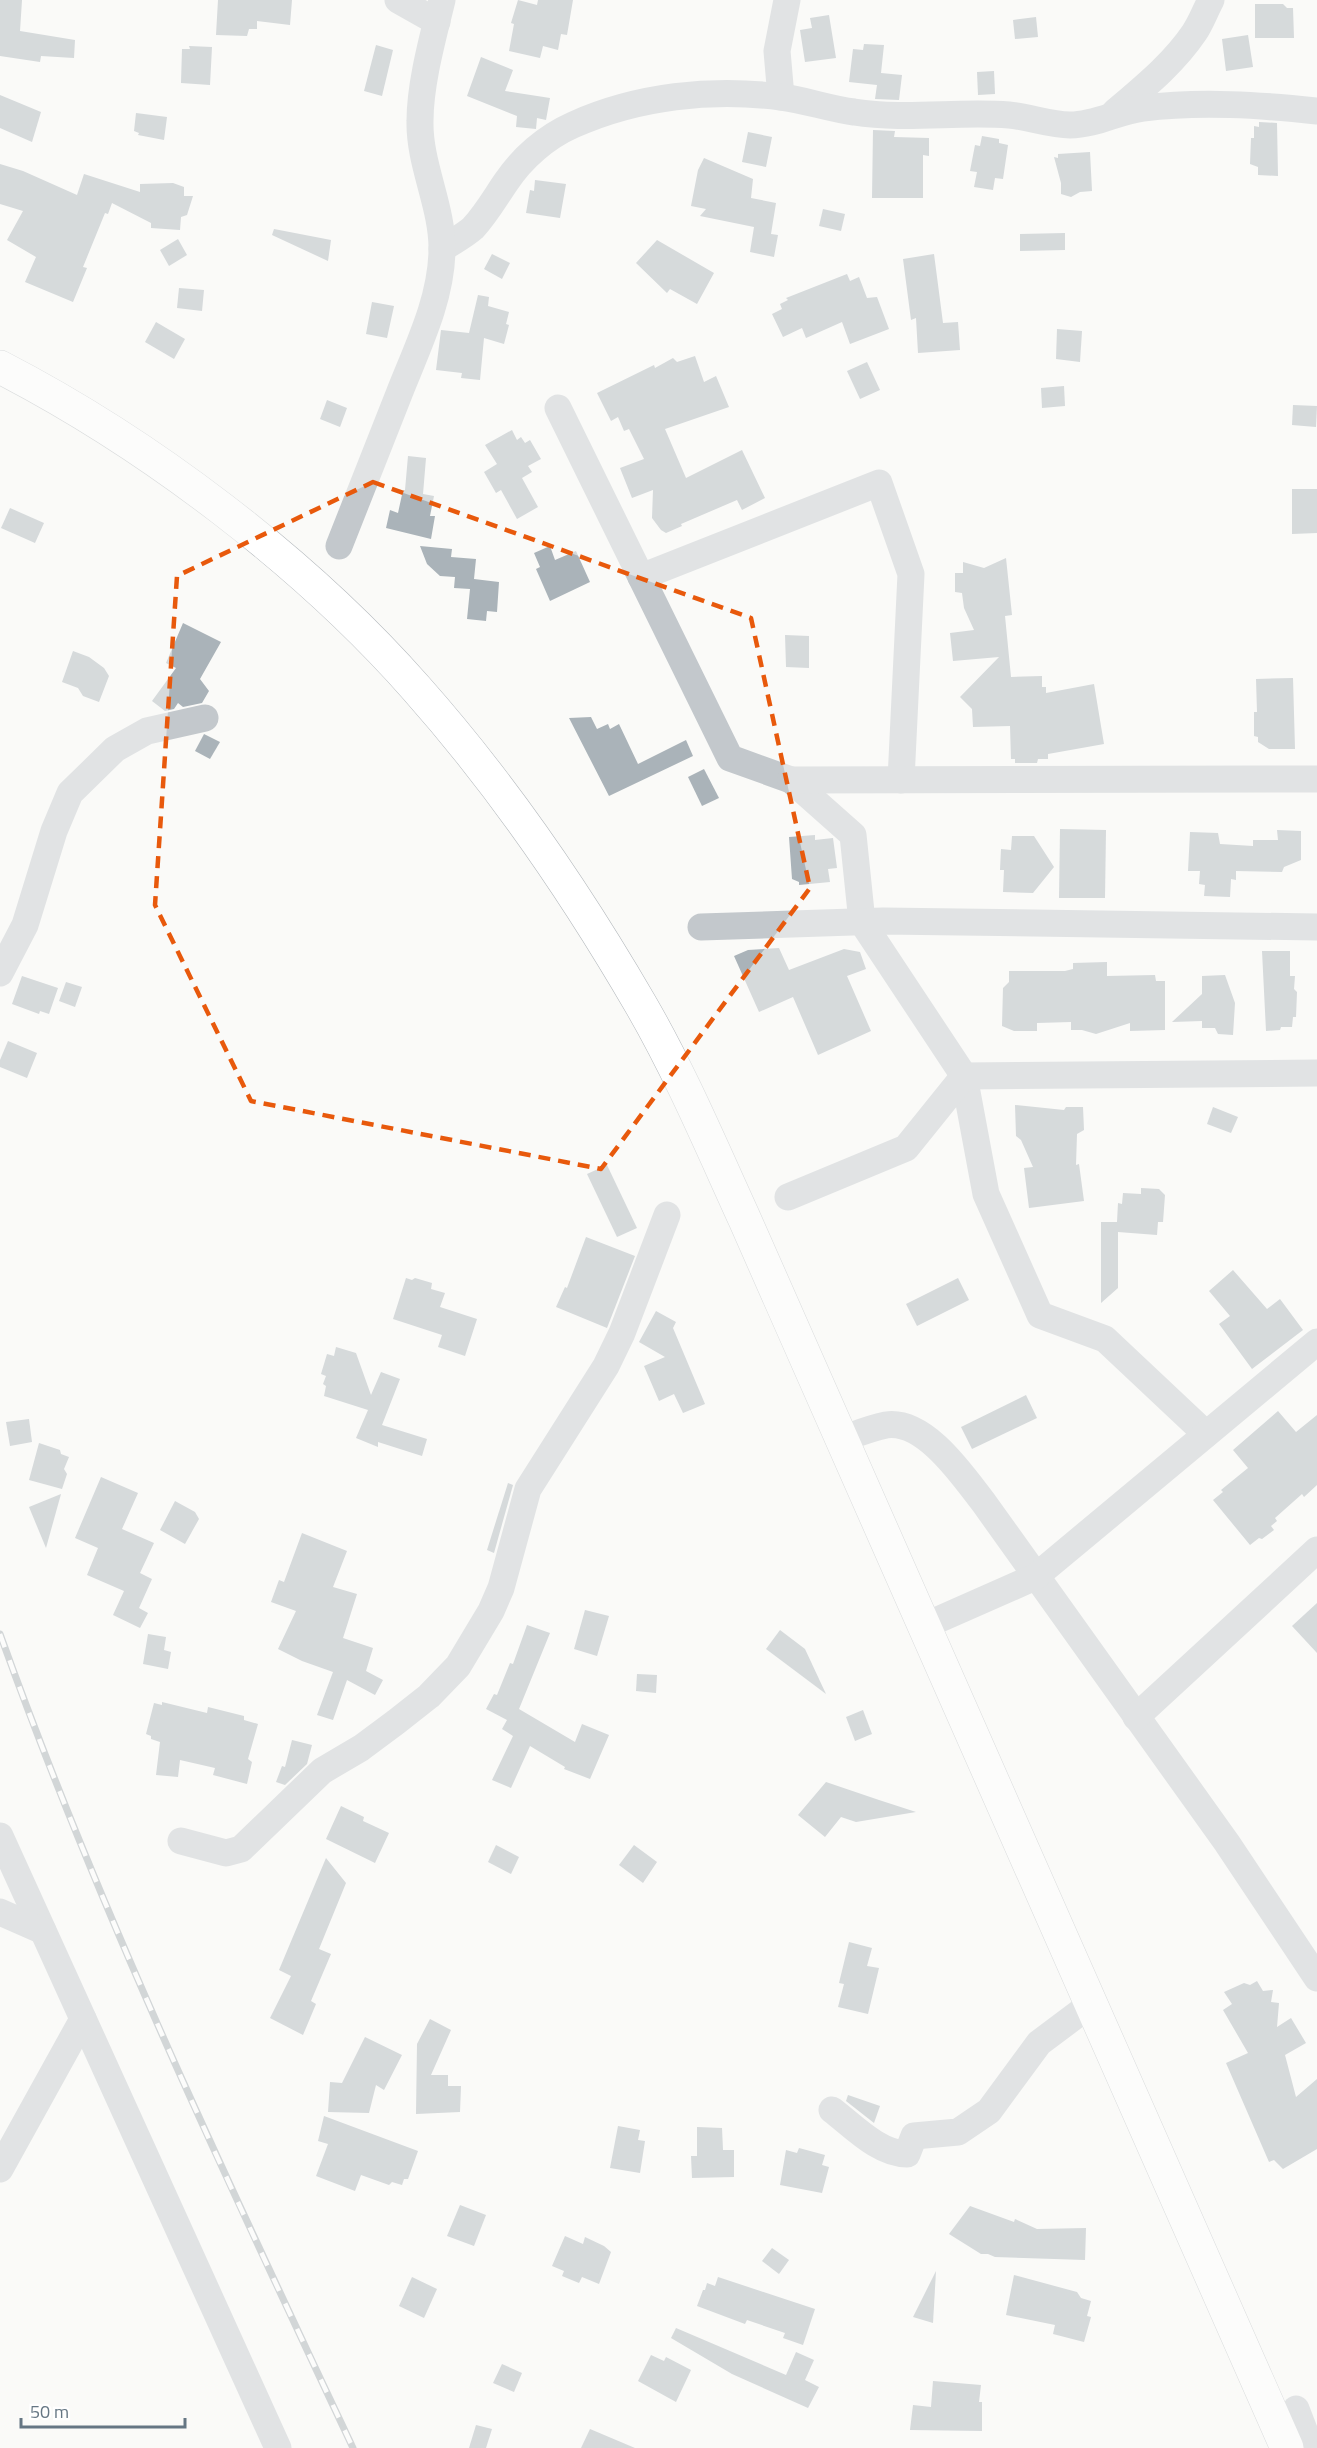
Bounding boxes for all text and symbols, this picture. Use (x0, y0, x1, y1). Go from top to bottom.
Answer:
scale bar (21, 2391, 184, 2429)
text: 50 m (30, 2398, 69, 2425)

